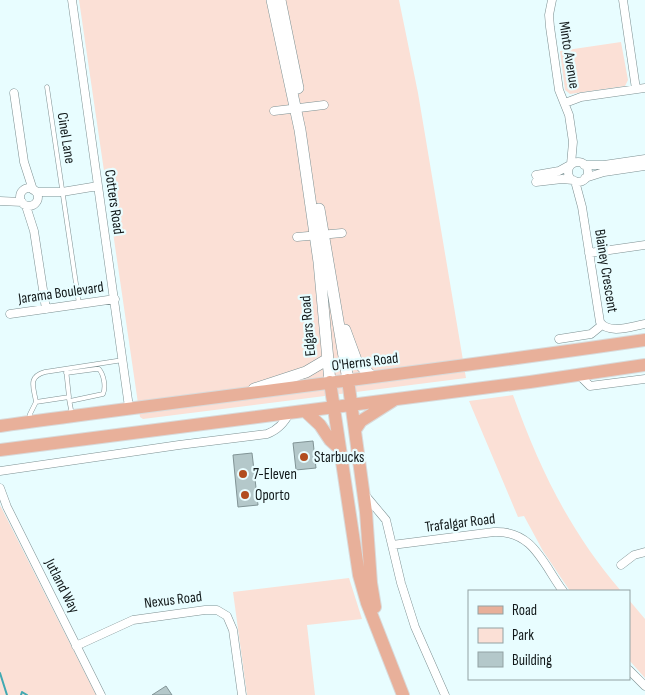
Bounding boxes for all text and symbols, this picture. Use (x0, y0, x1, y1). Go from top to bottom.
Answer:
street label: Minto Avenue (554, 20, 584, 90)
street label: Cinel Lane (53, 111, 79, 165)
street label: Cotters Road (100, 168, 128, 236)
street label: Blainey Crescent (590, 228, 622, 315)
street label: Jarama Boulevard (16, 278, 105, 309)
street label: Edgars Road (296, 295, 320, 357)
street label: O'Herns Road (331, 348, 399, 376)
place label: Starbucks (314, 448, 364, 467)
marker: Starbucks (298, 451, 310, 463)
place label: 7-Eleven (253, 465, 297, 484)
marker: 7-Eleven (237, 468, 249, 480)
place label: Oporto (255, 486, 290, 505)
marker: Oporto (239, 489, 251, 501)
street label: Trafalgar Road (424, 509, 496, 537)
street label: Jutland Way (40, 555, 84, 616)
street label: Nexus Road (143, 587, 203, 613)
legend (468, 590, 630, 680)
text: Road (512, 601, 537, 620)
text: Park (512, 626, 534, 645)
text: Building (512, 651, 552, 670)

